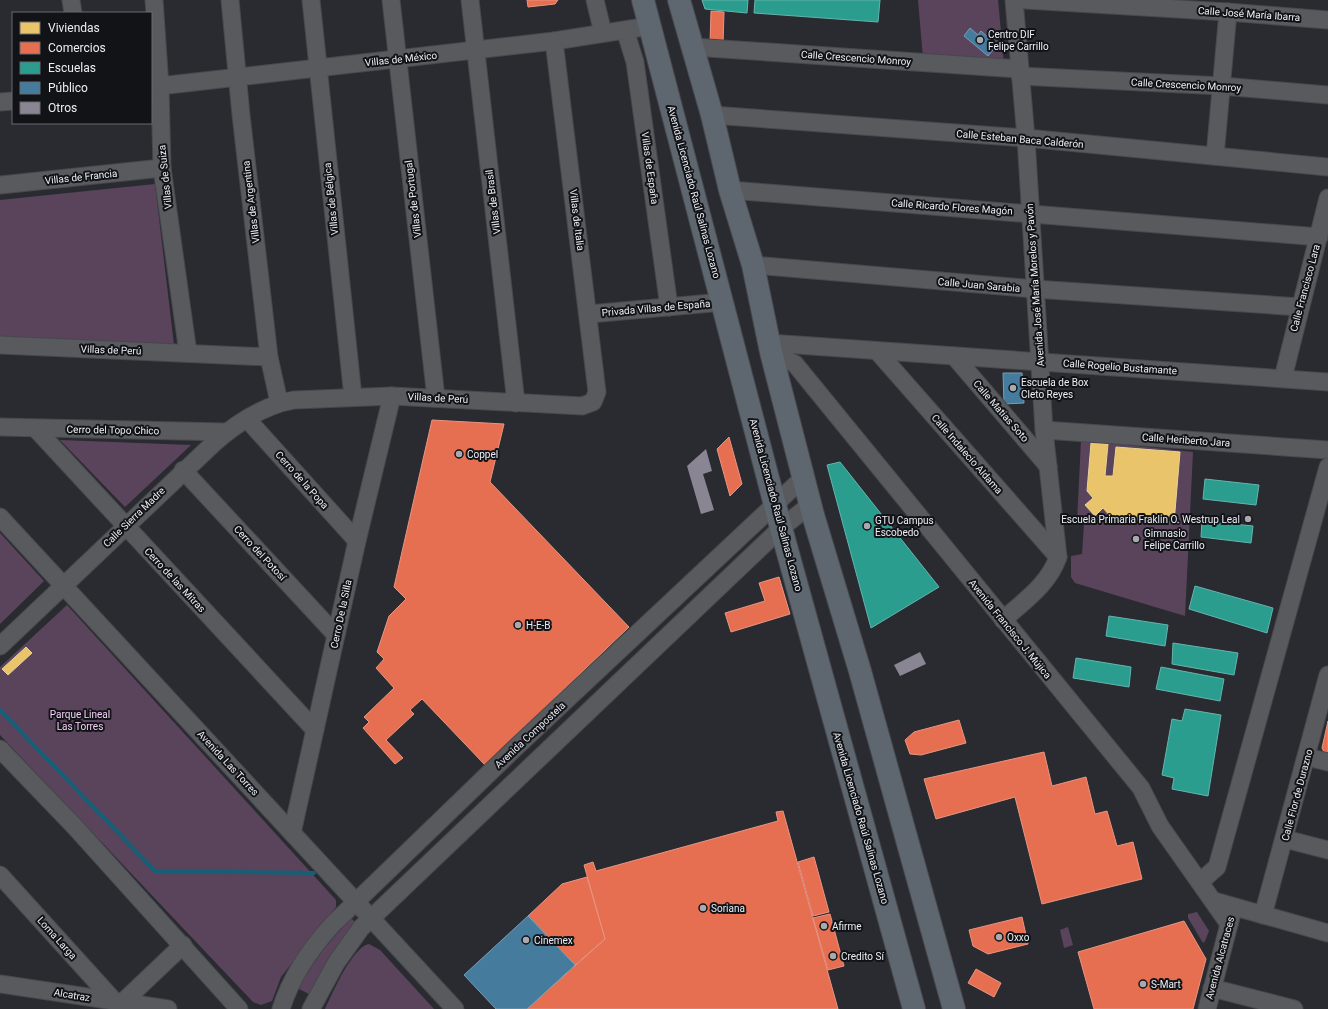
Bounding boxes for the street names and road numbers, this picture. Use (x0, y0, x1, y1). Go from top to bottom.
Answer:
street label: Calle José María Ibarra (1197, 5, 1301, 23)
street label: Calle Crescencio Monroy (801, 49, 912, 67)
street label: Villas de México (364, 50, 438, 68)
street label: Calle Crescencio Monroy (1131, 77, 1242, 93)
street label: Avenida Licenciado Raúl Salinas Lozano (666, 105, 722, 280)
street label: Calle Esteban Baca Calderón (956, 128, 1084, 150)
street label: Villas de España (639, 131, 661, 205)
street label: Villas de Suiza (156, 144, 174, 210)
street label: Villas de Argentina (240, 160, 262, 244)
street label: Villas de Portugal (403, 160, 423, 238)
street label: Villas de Bélgica (322, 162, 340, 236)
street label: Villas de Francia (44, 168, 118, 186)
street label: Villas de Brasil (484, 169, 502, 235)
street label: Villas de Italia (568, 189, 586, 251)
street label: Calle Ricardo Flores Magón (891, 197, 1013, 217)
street label: Avenida José María Morelos y Pavón (1024, 203, 1046, 367)
street label: Calle Francisco Lara (1288, 243, 1322, 333)
street label: Calle Juan Sarabia (937, 276, 1021, 294)
street label: Privada Villas de España (601, 298, 711, 318)
street label: Villas de Perú (81, 343, 141, 357)
street label: Calle Rogelio Bustamante (1063, 358, 1177, 376)
street label: Calle Matias Soto (971, 378, 1031, 444)
street label: Villas de Perú (407, 391, 469, 405)
street label: Calle Indalecio Aldama (929, 412, 1005, 496)
street label: Avenida Licenciado Raúl Salinas Lozano (748, 418, 804, 593)
street label: Cerro del Topo Chico (67, 424, 160, 436)
street label: Calle Heriberto Jara (1142, 431, 1230, 449)
street label: Cerro de la Popa (273, 449, 331, 511)
street label: Calle Sierra Madre (101, 485, 167, 549)
street label: Cerro del Potosí (232, 523, 289, 583)
street label: Cerro de las Mitras (142, 546, 208, 614)
street label: Avenida Francisco J. Mújica (967, 577, 1053, 681)
street label: Cerro De la Silla (328, 579, 354, 649)
street label: Avenida Compostela (493, 700, 567, 770)
street label: Avenida Las Torres (195, 728, 261, 798)
street label: Avenida Licenciado Raúl Salinas Lozano (831, 731, 891, 905)
street label: Calle Flor de Durazno (1279, 748, 1315, 842)
street label: Loma Larga (35, 915, 79, 961)
street label: Avenida Alcatraces (1204, 915, 1236, 1001)
street label: Alcatraz (53, 987, 91, 1003)

